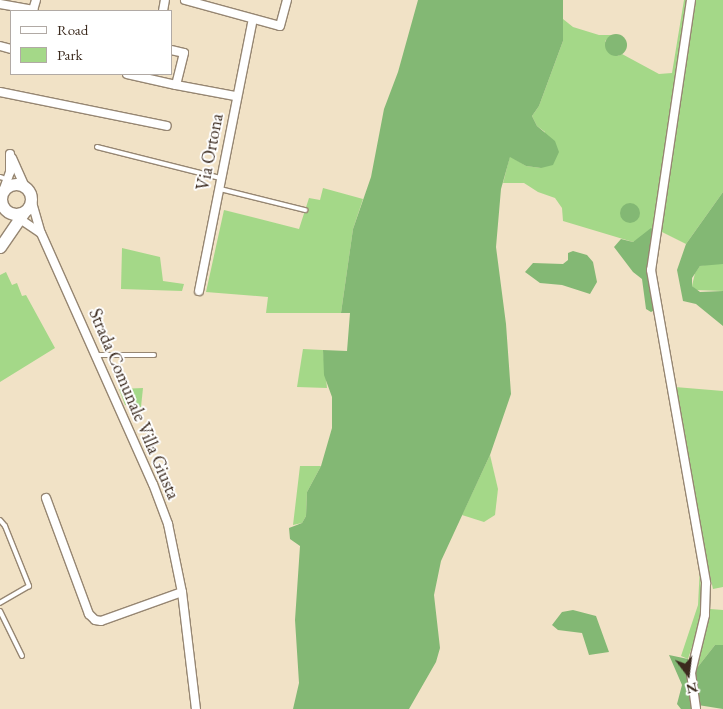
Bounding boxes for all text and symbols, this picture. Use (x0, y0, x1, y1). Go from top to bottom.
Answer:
legend (10, 10, 172, 75)
text: Road (57, 20, 88, 39)
text: Park (57, 45, 83, 64)
street label: Via Ortona (192, 112, 228, 192)
street label: Strada Comunale Villa Giusta (84, 305, 184, 503)
north arrow (663, 649, 713, 699)
text: N (684, 678, 700, 699)

